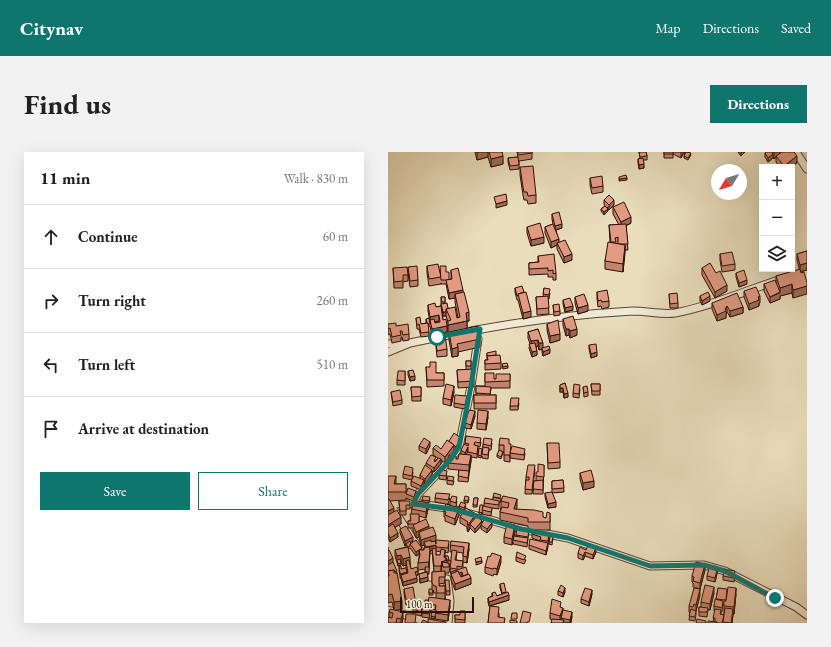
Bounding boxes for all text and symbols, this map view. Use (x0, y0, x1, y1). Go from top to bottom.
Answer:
text: Citynav (20, 16, 83, 41)
text: Map (655, 19, 681, 37)
text: Directions (703, 19, 759, 37)
text: Saved (781, 19, 811, 37)
button: Directions (710, 85, 807, 123)
text: Find us (24, 86, 111, 122)
north arrow (711, 164, 747, 200)
map controls (759, 164, 795, 272)
button: + (759, 164, 795, 200)
text: 11 min (40, 167, 90, 189)
text: Walk · 830 m (284, 170, 348, 187)
button: − (759, 200, 795, 236)
icon: ahead (40, 226, 62, 248)
text: Continue (78, 227, 138, 246)
text: 60 m (323, 228, 348, 245)
button: layers (759, 236, 795, 272)
icon: right (40, 290, 62, 312)
text: Turn right (78, 291, 146, 310)
text: 260 m (317, 292, 348, 309)
route start (428, 328, 446, 346)
icon: left (40, 354, 62, 376)
text: Turn left (78, 355, 135, 374)
text: 510 m (317, 356, 348, 373)
icon: arrive (40, 418, 62, 440)
text: Arrive at destination (78, 419, 209, 438)
button: Save (40, 472, 190, 510)
button: Share (198, 472, 348, 510)
route end (766, 589, 784, 607)
scale bar (400, 595, 474, 614)
text: 100 m (406, 597, 433, 611)

